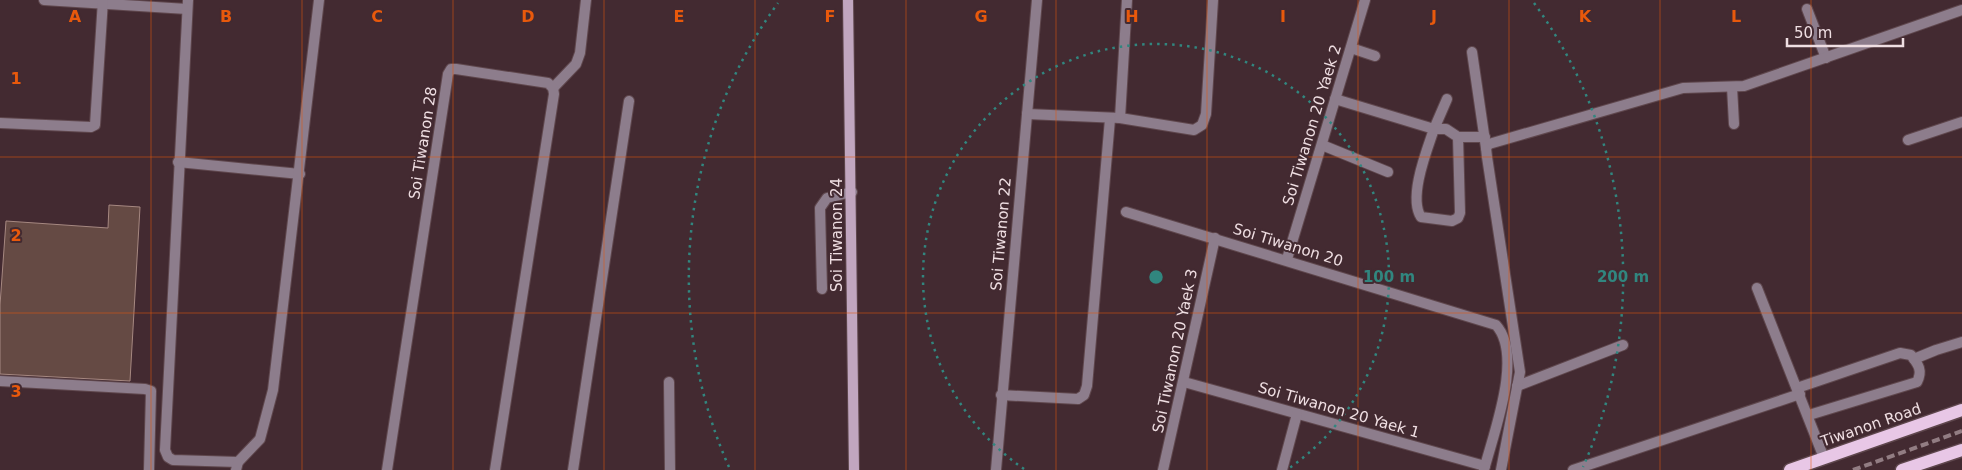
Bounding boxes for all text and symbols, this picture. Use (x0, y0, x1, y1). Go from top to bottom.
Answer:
text: A (69, 7, 82, 26)
text: B (220, 7, 232, 26)
text: C (371, 7, 383, 26)
text: D (521, 7, 535, 26)
text: E (674, 7, 684, 26)
text: F (825, 7, 835, 26)
text: G (974, 7, 988, 26)
text: H (1125, 7, 1139, 26)
text: I (1280, 7, 1286, 26)
text: J (1430, 7, 1437, 26)
text: K (1579, 7, 1592, 26)
text: L (1731, 7, 1741, 26)
scale bar (1787, 15, 1903, 47)
text: 50 m (1794, 24, 1832, 42)
street label: Soi Tiwanon 20 Yaek 2 (1279, 42, 1345, 208)
text: 1 (10, 69, 22, 88)
street label: Soi Tiwanon 28 (405, 85, 441, 201)
street label: Soi Tiwanon 22 (987, 176, 1015, 292)
street label: Soi Tiwanon 24 (828, 178, 846, 292)
street label: Soi Tiwanon 20 (1231, 220, 1345, 270)
text: 2 (10, 226, 22, 245)
street label: Soi Tiwanon 20 Yaek 3 (1149, 267, 1201, 435)
centre of rings (1147, 268, 1165, 286)
text: 100 m (1363, 268, 1415, 286)
text: 200 m (1597, 268, 1649, 286)
street label: Soi Tiwanon 20 Yaek 1 (1256, 378, 1422, 442)
text: 3 (10, 382, 22, 401)
street label: Tiwanon Road (1818, 399, 1924, 451)

